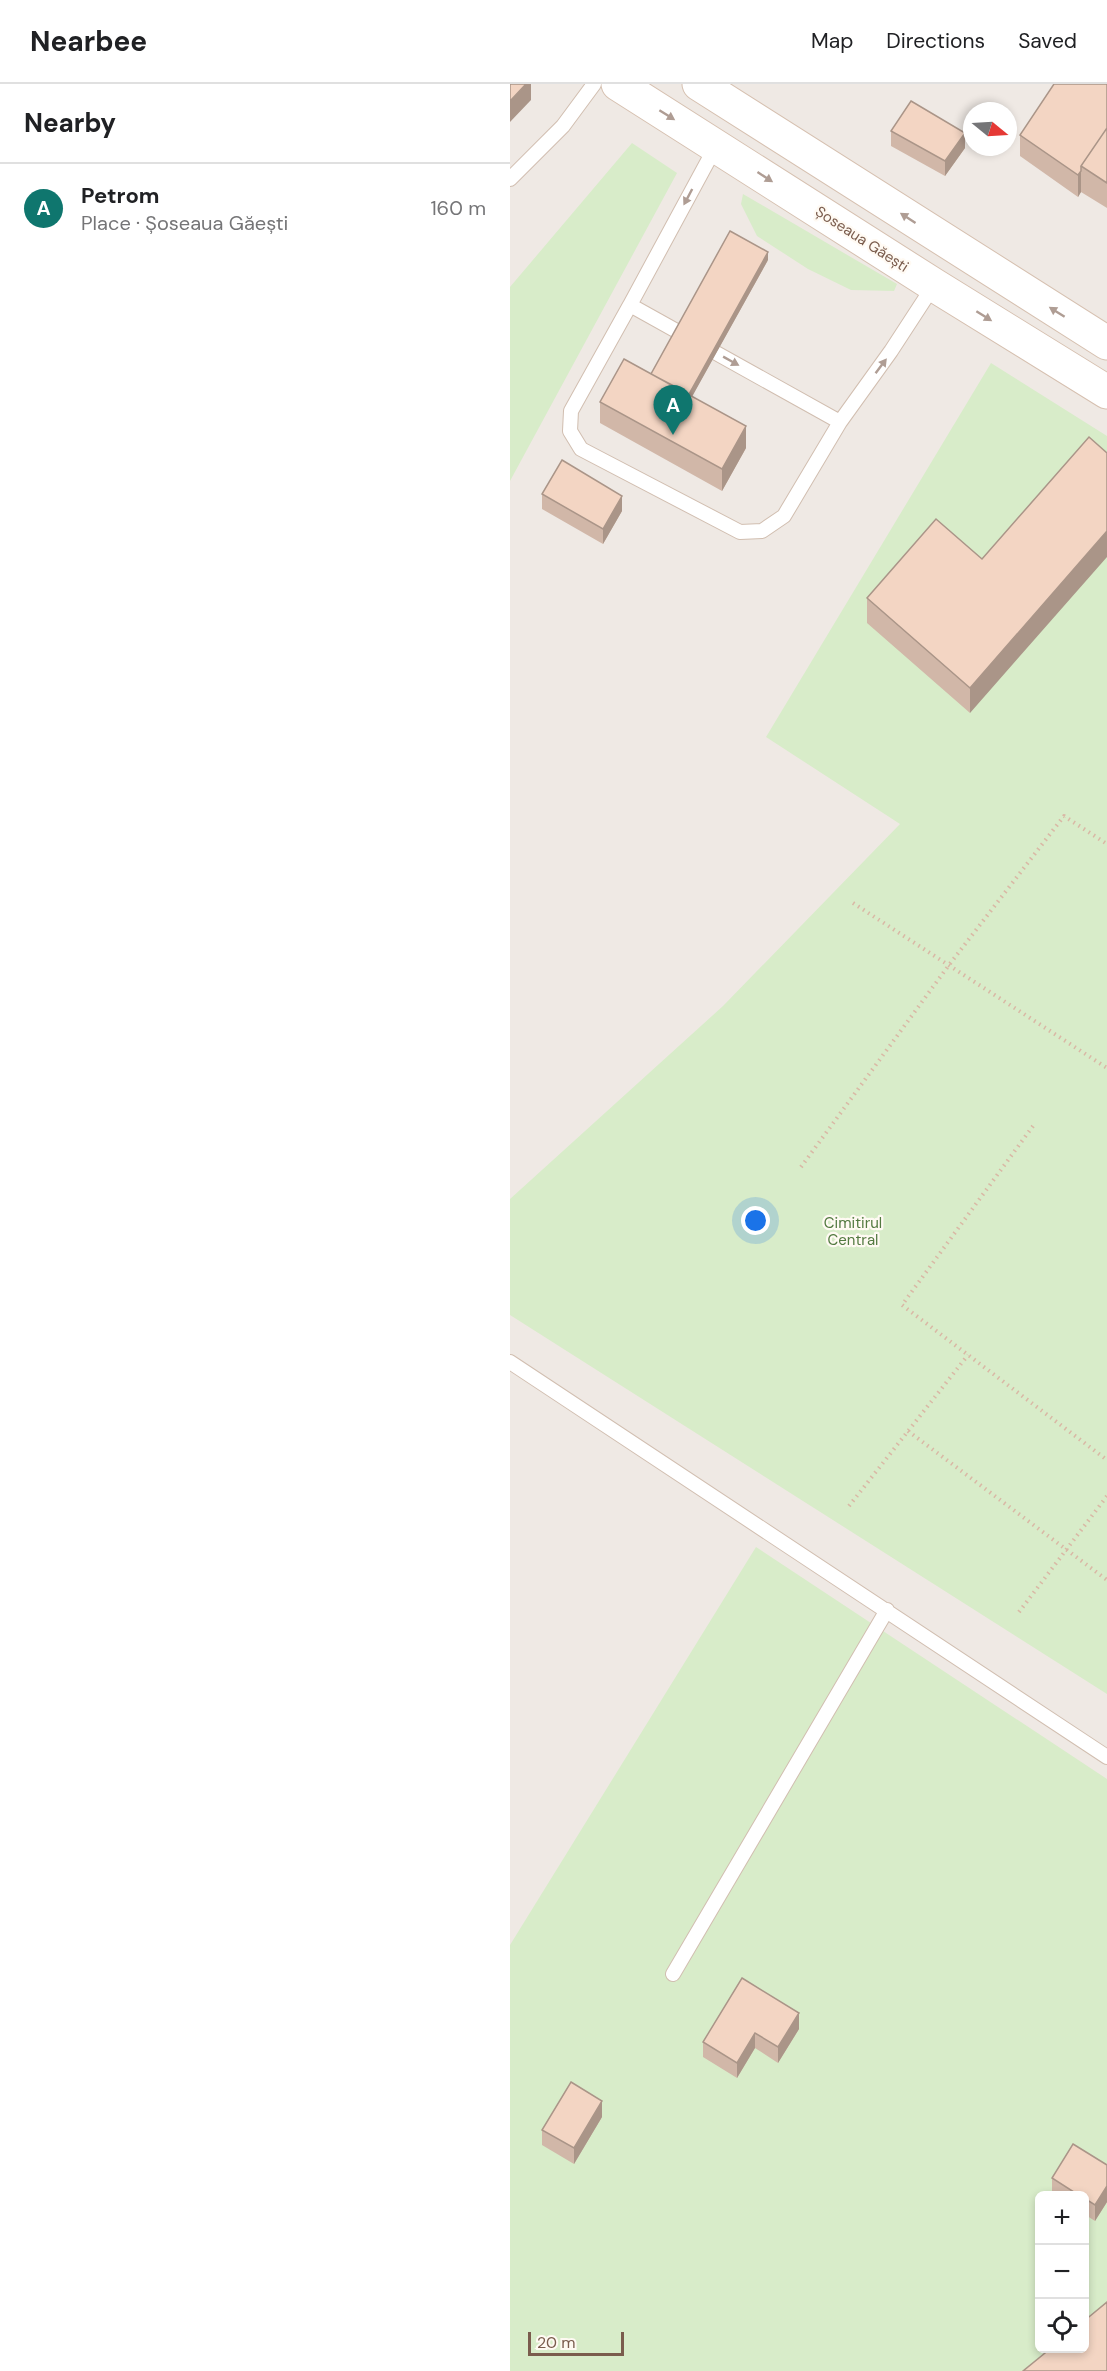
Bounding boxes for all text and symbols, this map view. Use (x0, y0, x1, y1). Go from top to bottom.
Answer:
text: Nearbee (30, 23, 147, 60)
text: Map (811, 27, 853, 55)
text: Directions (886, 27, 985, 55)
text: Saved (1018, 27, 1077, 55)
north arrow (963, 102, 1017, 156)
text: Nearby (24, 106, 116, 140)
one-way arrow (659, 109, 675, 120)
one-way arrow (757, 172, 773, 183)
text: Petrom (81, 181, 160, 210)
one-way arrow (683, 189, 693, 206)
text: A (36, 195, 51, 221)
text: 160 m (430, 195, 486, 221)
street label: Șoseaua Găești (812, 201, 912, 277)
text: Place · Șoseaua Găești (81, 210, 288, 236)
one-way arrow (900, 212, 917, 223)
one-way arrow (1049, 306, 1066, 317)
one-way arrow (976, 311, 992, 322)
one-way arrow (723, 356, 740, 366)
one-way arrow (875, 358, 887, 374)
pin: A (654, 386, 692, 435)
your location (741, 1206, 770, 1235)
park label: Cimitirul Central (824, 1213, 882, 1250)
map controls (1035, 2191, 1089, 2353)
button: + (1035, 2191, 1089, 2245)
button: − (1035, 2245, 1089, 2299)
button: locate (1035, 2299, 1089, 2353)
scale bar (528, 2329, 624, 2356)
text: 20 m (537, 2332, 576, 2353)

